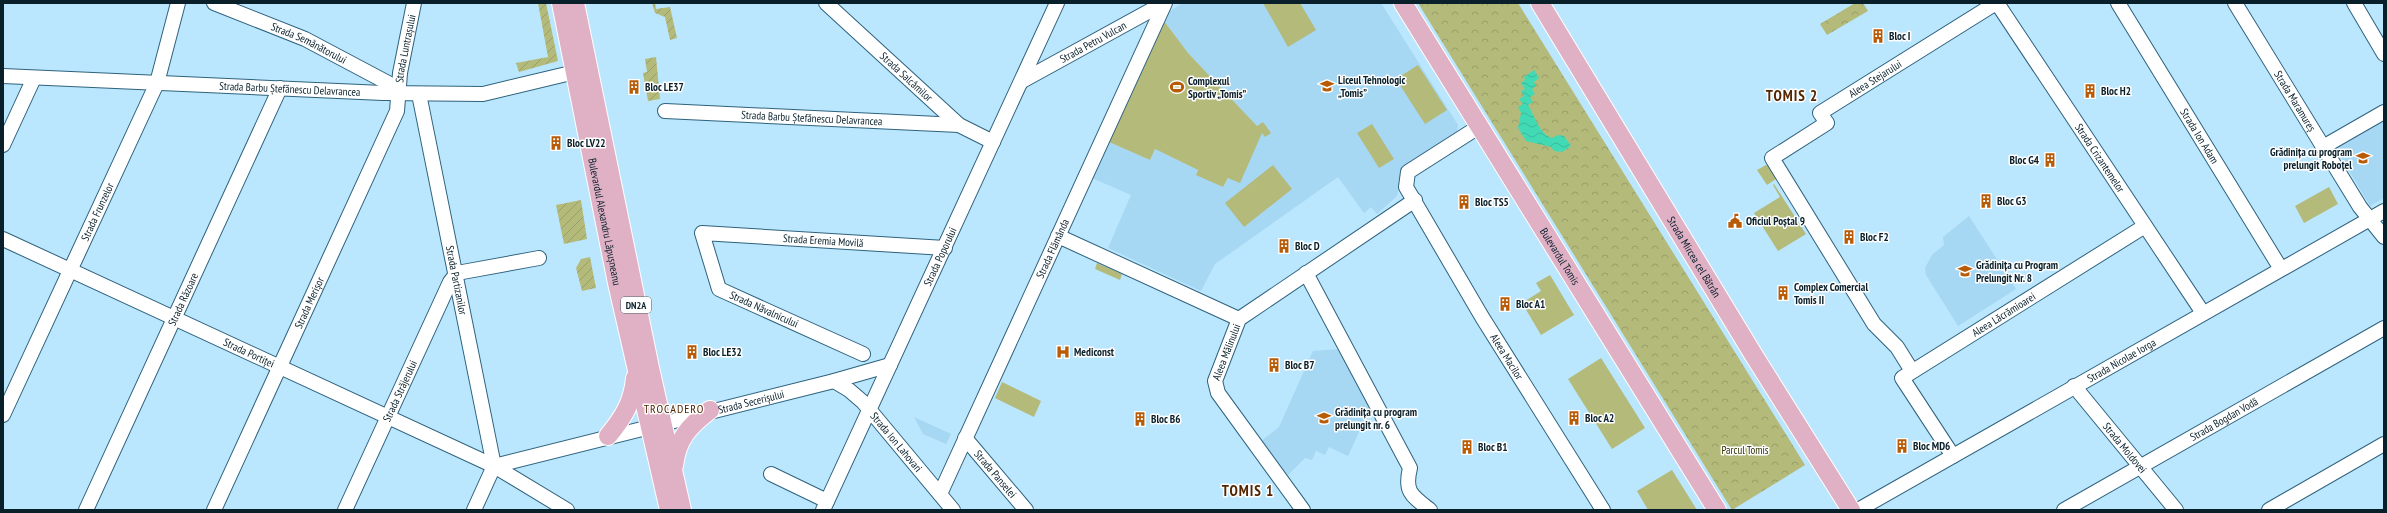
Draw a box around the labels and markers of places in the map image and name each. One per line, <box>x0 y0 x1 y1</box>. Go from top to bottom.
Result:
building icon: Bloc I <box>1870 28 1886 44</box>
place label: Bloc I <box>1889 29 1910 43</box>
place label: Liceul Tehnologic „Tomis” <box>1338 73 1406 100</box>
place label: Complexul Sportiv „Tomis” <box>1188 74 1247 101</box>
school or university icon: Liceul Tehnologic „Tomis” <box>1319 78 1335 94</box>
building icon: Bloc LE37 <box>626 79 642 95</box>
sports icon: Complexul Sportiv „Tomis” <box>1169 79 1185 95</box>
place label: Bloc LE37 <box>645 80 684 94</box>
building icon: Bloc H2 <box>2082 83 2098 99</box>
place label: Bloc H2 <box>2101 84 2131 98</box>
building icon: Bloc LV22 <box>548 135 564 151</box>
place label: Bloc LV22 <box>567 136 605 150</box>
place label: Grădinița cu program prelungit Roboțel <box>2270 145 2352 172</box>
school or university icon: Grădinița cu program prelungit Roboțel <box>2355 150 2371 166</box>
building icon: Bloc G4 <box>2042 152 2058 168</box>
place label: Bloc G4 <box>2010 153 2040 167</box>
building icon: Bloc G3 <box>1978 193 1994 209</box>
building icon: Bloc TS5 <box>1456 194 1472 210</box>
place label: Bloc G3 <box>1997 194 2027 208</box>
place label: Bloc TS5 <box>1475 195 1509 209</box>
public building icon: Oficiul Poștal 9 <box>1727 213 1743 229</box>
place label: Oficiul Poștal 9 <box>1746 214 1805 228</box>
building icon: Bloc F2 <box>1841 229 1857 245</box>
place label: Bloc F2 <box>1860 230 1889 244</box>
building icon: Bloc D <box>1276 238 1292 254</box>
place label: Bloc D <box>1295 239 1320 253</box>
place label: Grădinița cu Program Prelungit Nr. 8 <box>1976 258 2058 285</box>
school or university icon: Grădinița cu Program Prelungit Nr. 8 <box>1957 263 1973 279</box>
place label: Complex Comercial Tomis II <box>1794 280 1868 307</box>
building icon: Complex Comercial Tomis II <box>1775 285 1791 301</box>
building icon: Bloc A1 <box>1497 296 1513 312</box>
place label: Bloc A1 <box>1516 297 1545 311</box>
building icon: Bloc LE32 <box>684 344 700 360</box>
hospital icon: Mediconst <box>1055 344 1071 360</box>
place label: Bloc LE32 <box>703 345 742 359</box>
place label: Mediconst <box>1074 345 1115 359</box>
building icon: Bloc B7 <box>1266 357 1282 373</box>
place label: Bloc B7 <box>1285 358 1315 372</box>
place label: Grădinița cu program prelungit nr. 6 <box>1335 405 1417 432</box>
school or university icon: Grădinița cu program prelungit nr. 6 <box>1316 410 1332 426</box>
building icon: Bloc A2 <box>1566 410 1582 426</box>
building icon: Bloc B6 <box>1132 411 1148 427</box>
place label: Bloc A2 <box>1585 411 1614 425</box>
place label: Bloc B6 <box>1151 412 1181 426</box>
building icon: Bloc MD6 <box>1894 438 1910 454</box>
building icon: Bloc B1 <box>1459 439 1475 455</box>
place label: Bloc MD6 <box>1913 439 1950 453</box>
place label: Bloc B1 <box>1478 440 1508 454</box>

